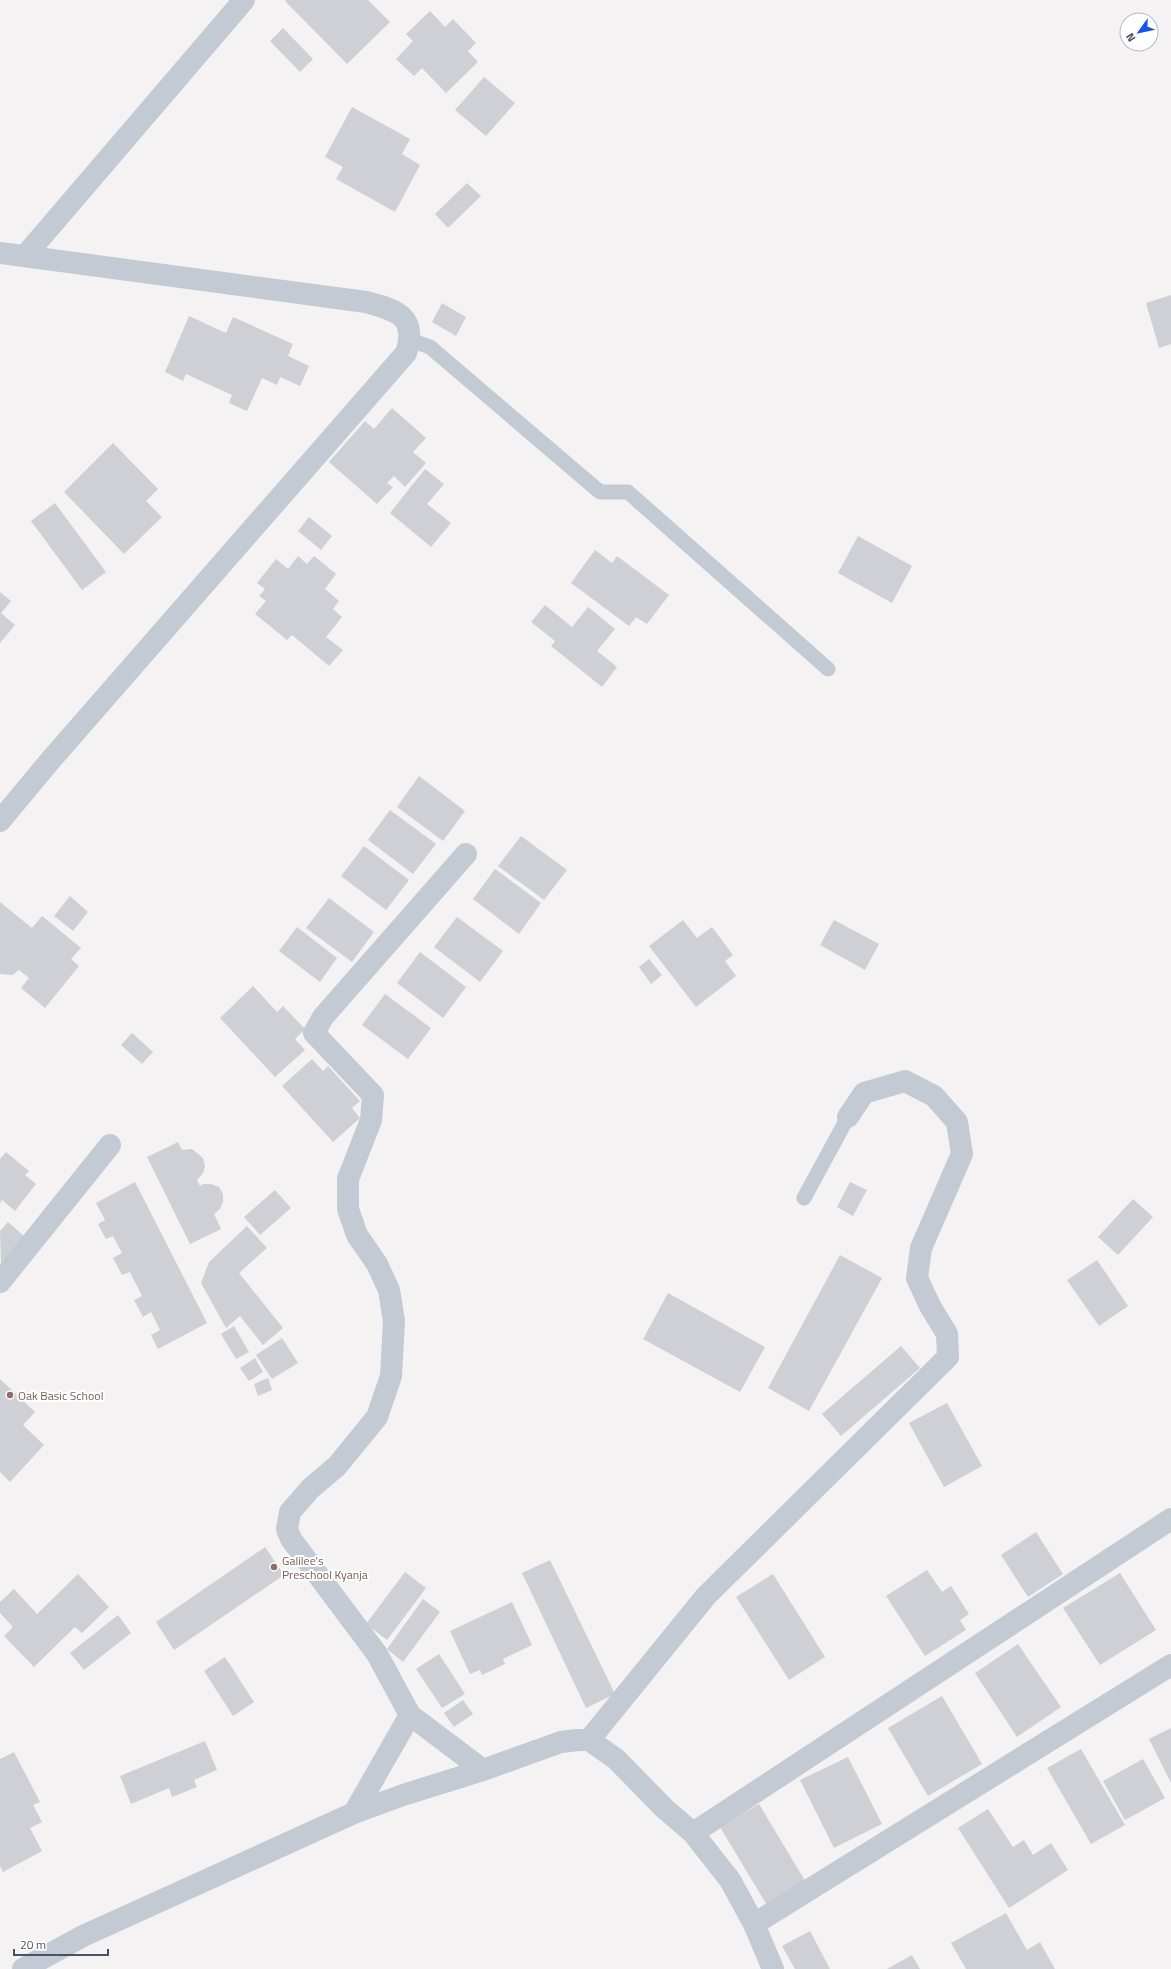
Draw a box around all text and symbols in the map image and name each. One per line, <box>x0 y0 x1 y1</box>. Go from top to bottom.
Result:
north arrow <box>1119 12 1159 52</box>
text: N <box>1122 30 1139 45</box>
place label: Oak Basic School <box>18 1386 103 1405</box>
marker: Oak Basic School <box>5 1390 15 1400</box>
place label: Galilee's Preschool Kyanja <box>282 1551 368 1584</box>
marker: Galilee's Preschool Kyanja <box>269 1562 279 1572</box>
scale bar <box>14 1931 108 1957</box>
text: 20 m <box>20 1935 46 1954</box>

